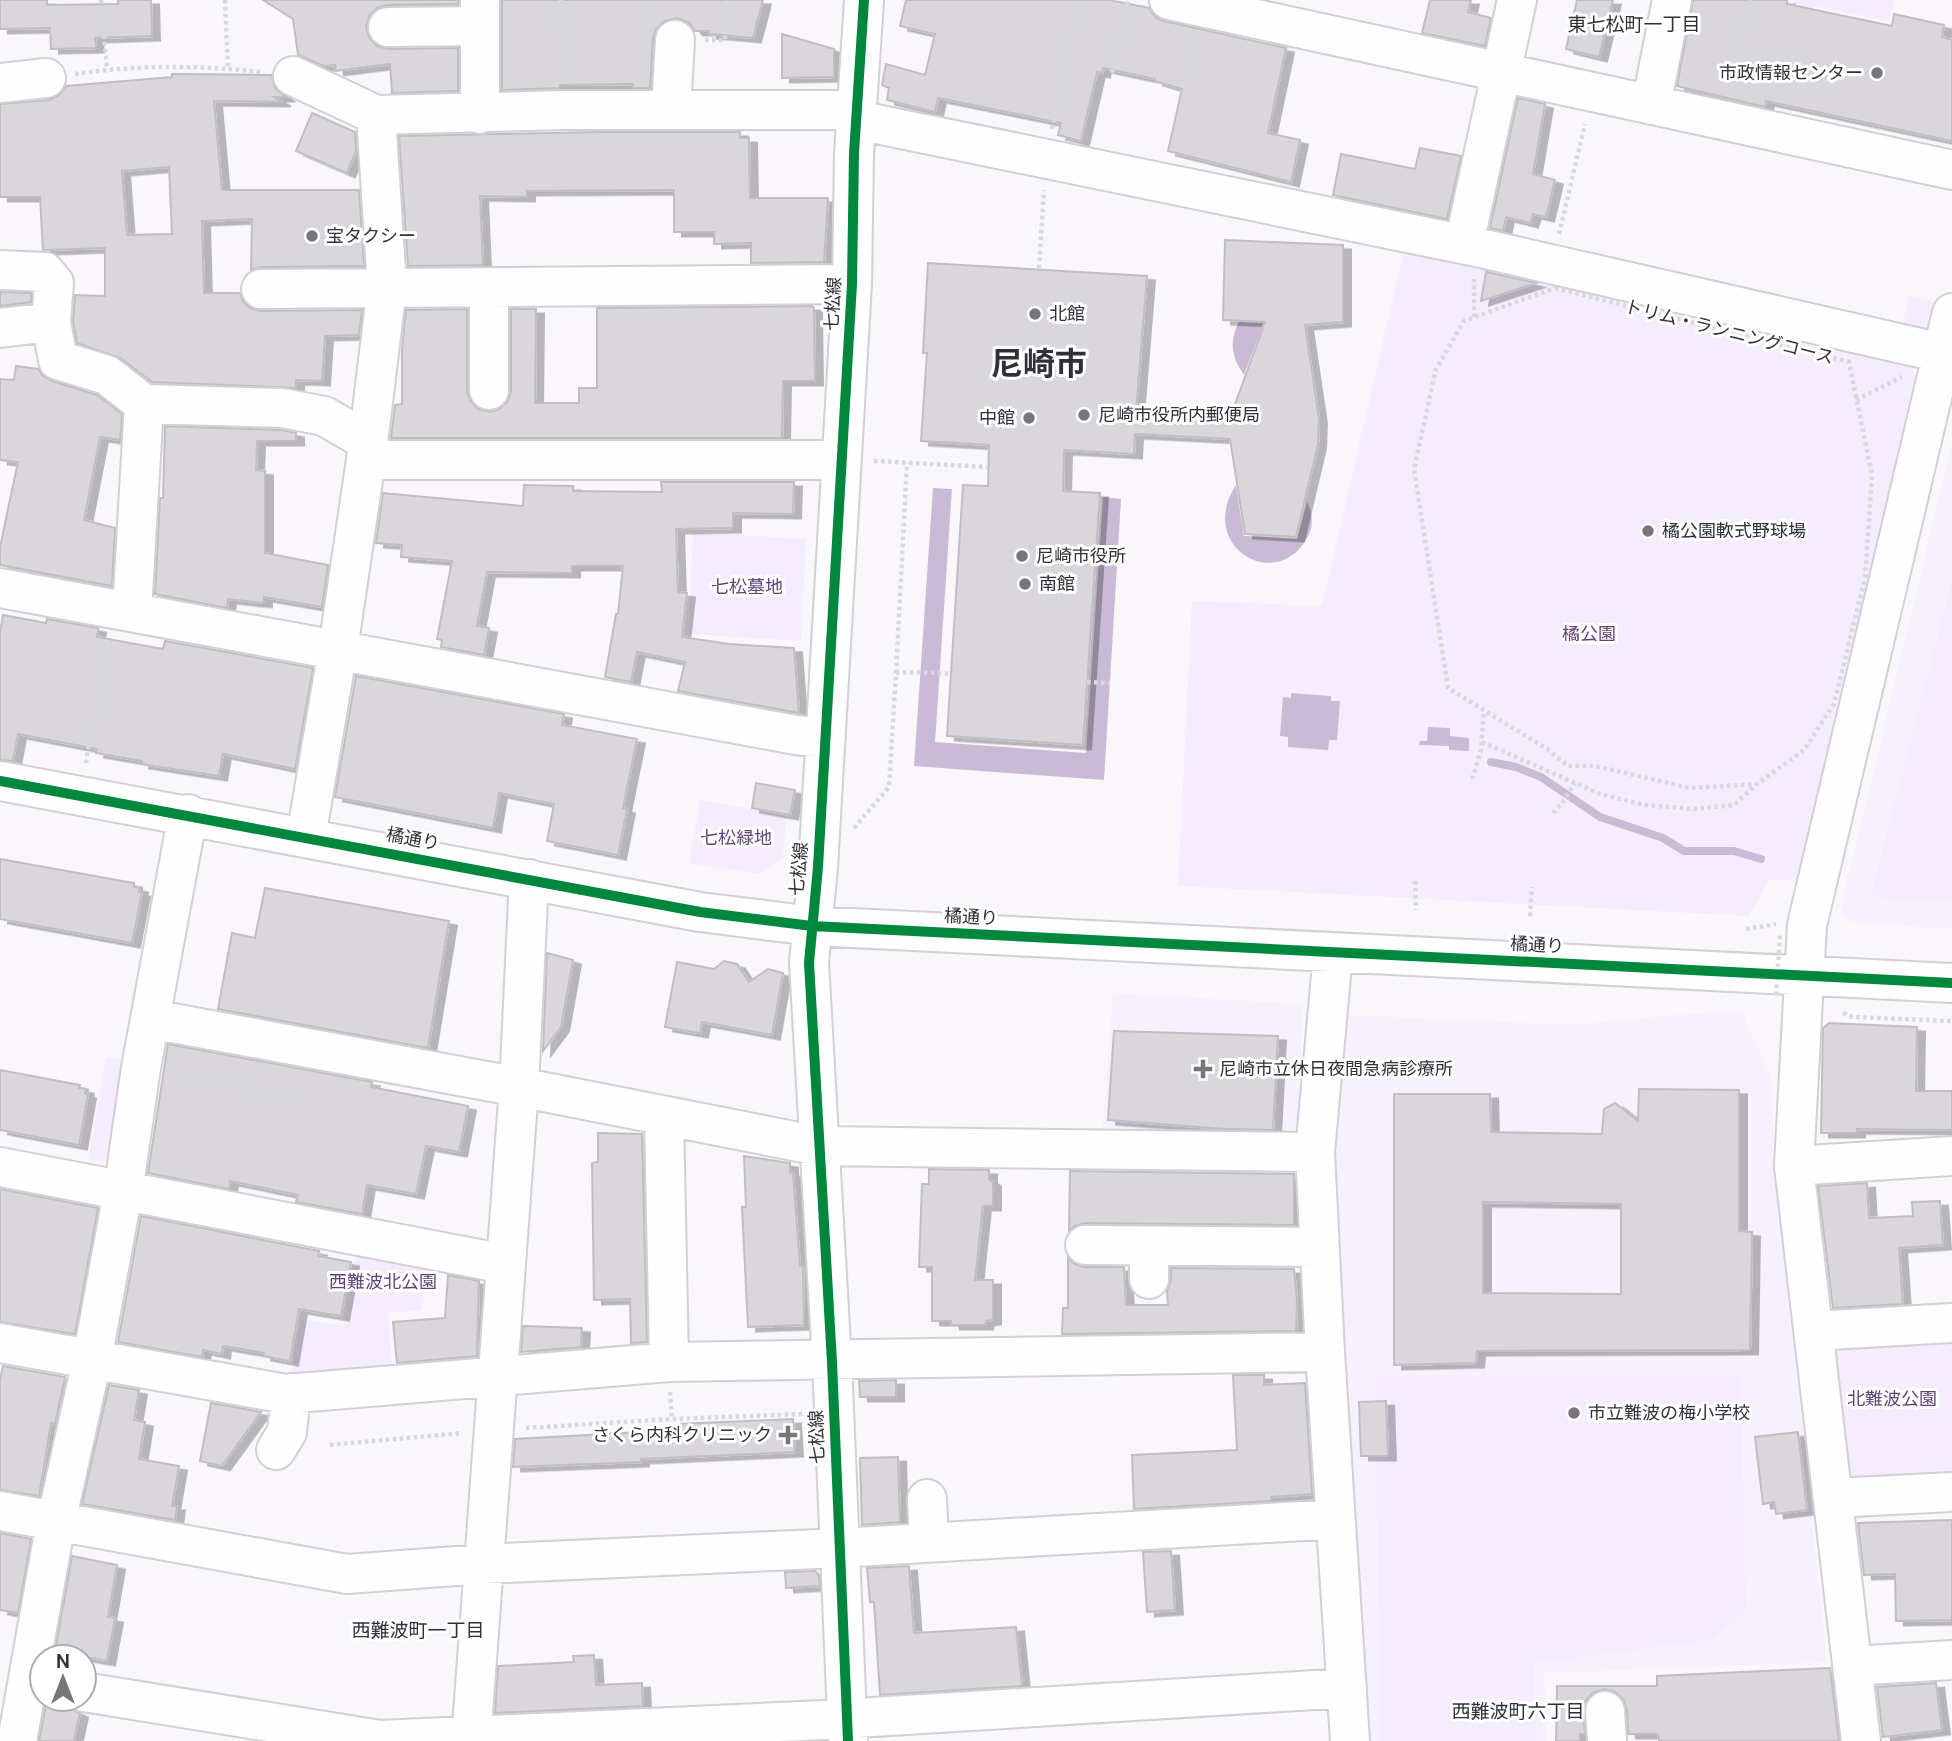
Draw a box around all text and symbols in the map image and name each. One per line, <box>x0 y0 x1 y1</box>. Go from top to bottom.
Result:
district label: 東七松町一丁目 <box>1567 12 1701 37</box>
place label: 市政情報センター <box>1719 61 1863 85</box>
marker: 市政情報センター <box>1869 65 1885 81</box>
place label: 宝タクシー <box>326 224 416 248</box>
marker: 宝タクシー <box>304 228 320 244</box>
street label: 七松線 <box>820 276 846 332</box>
street label: トリム・ランニングコース <box>1622 294 1836 370</box>
place label: 北館 <box>1049 302 1085 326</box>
marker: 北館 <box>1027 306 1043 322</box>
district label: 尼崎市 <box>991 343 1087 385</box>
place label: 尼崎市役所内郵便局 <box>1098 403 1260 427</box>
place label: 中館 <box>979 406 1015 430</box>
marker: 尼崎市役所内郵便局 <box>1076 407 1092 423</box>
marker: 中館 <box>1021 410 1037 426</box>
place label: 橘公園軟式野球場 <box>1662 519 1806 543</box>
marker: 橘公園軟式野球場 <box>1640 523 1656 539</box>
place label: 尼崎市役所 <box>1036 544 1126 568</box>
marker: 尼崎市役所 <box>1014 548 1030 564</box>
place label: 南館 <box>1039 572 1075 596</box>
park label: 七松墓地 <box>711 575 783 599</box>
marker: 南館 <box>1017 576 1033 592</box>
park label: 橘公園 <box>1562 622 1616 646</box>
street label: 橘通り <box>384 822 442 856</box>
park label: 七松緑地 <box>700 826 772 850</box>
street label: 七松線 <box>785 841 813 897</box>
street label: 橘通り <box>943 904 999 930</box>
street label: 橘通り <box>1509 932 1565 958</box>
place label: 尼崎市立休日夜間急病診療所 <box>1219 1057 1453 1081</box>
marker: 尼崎市立休日夜間急病診療所 <box>1193 1059 1213 1079</box>
park label: 西難波北公園 <box>329 1270 437 1294</box>
park label: 北難波公園 <box>1847 1387 1937 1411</box>
place label: 市立難波の梅小学校 <box>1588 1401 1750 1425</box>
marker: 市立難波の梅小学校 <box>1566 1405 1582 1421</box>
street label: 七松線 <box>804 1410 830 1464</box>
place label: さくら内科クリニック <box>592 1423 772 1447</box>
marker: さくら内科クリニック <box>778 1425 798 1445</box>
district label: 西難波町一丁目 <box>351 1618 485 1643</box>
north arrow <box>28 1643 98 1713</box>
text: N <box>56 1649 70 1674</box>
district label: 西難波町六丁目 <box>1451 1699 1585 1724</box>

